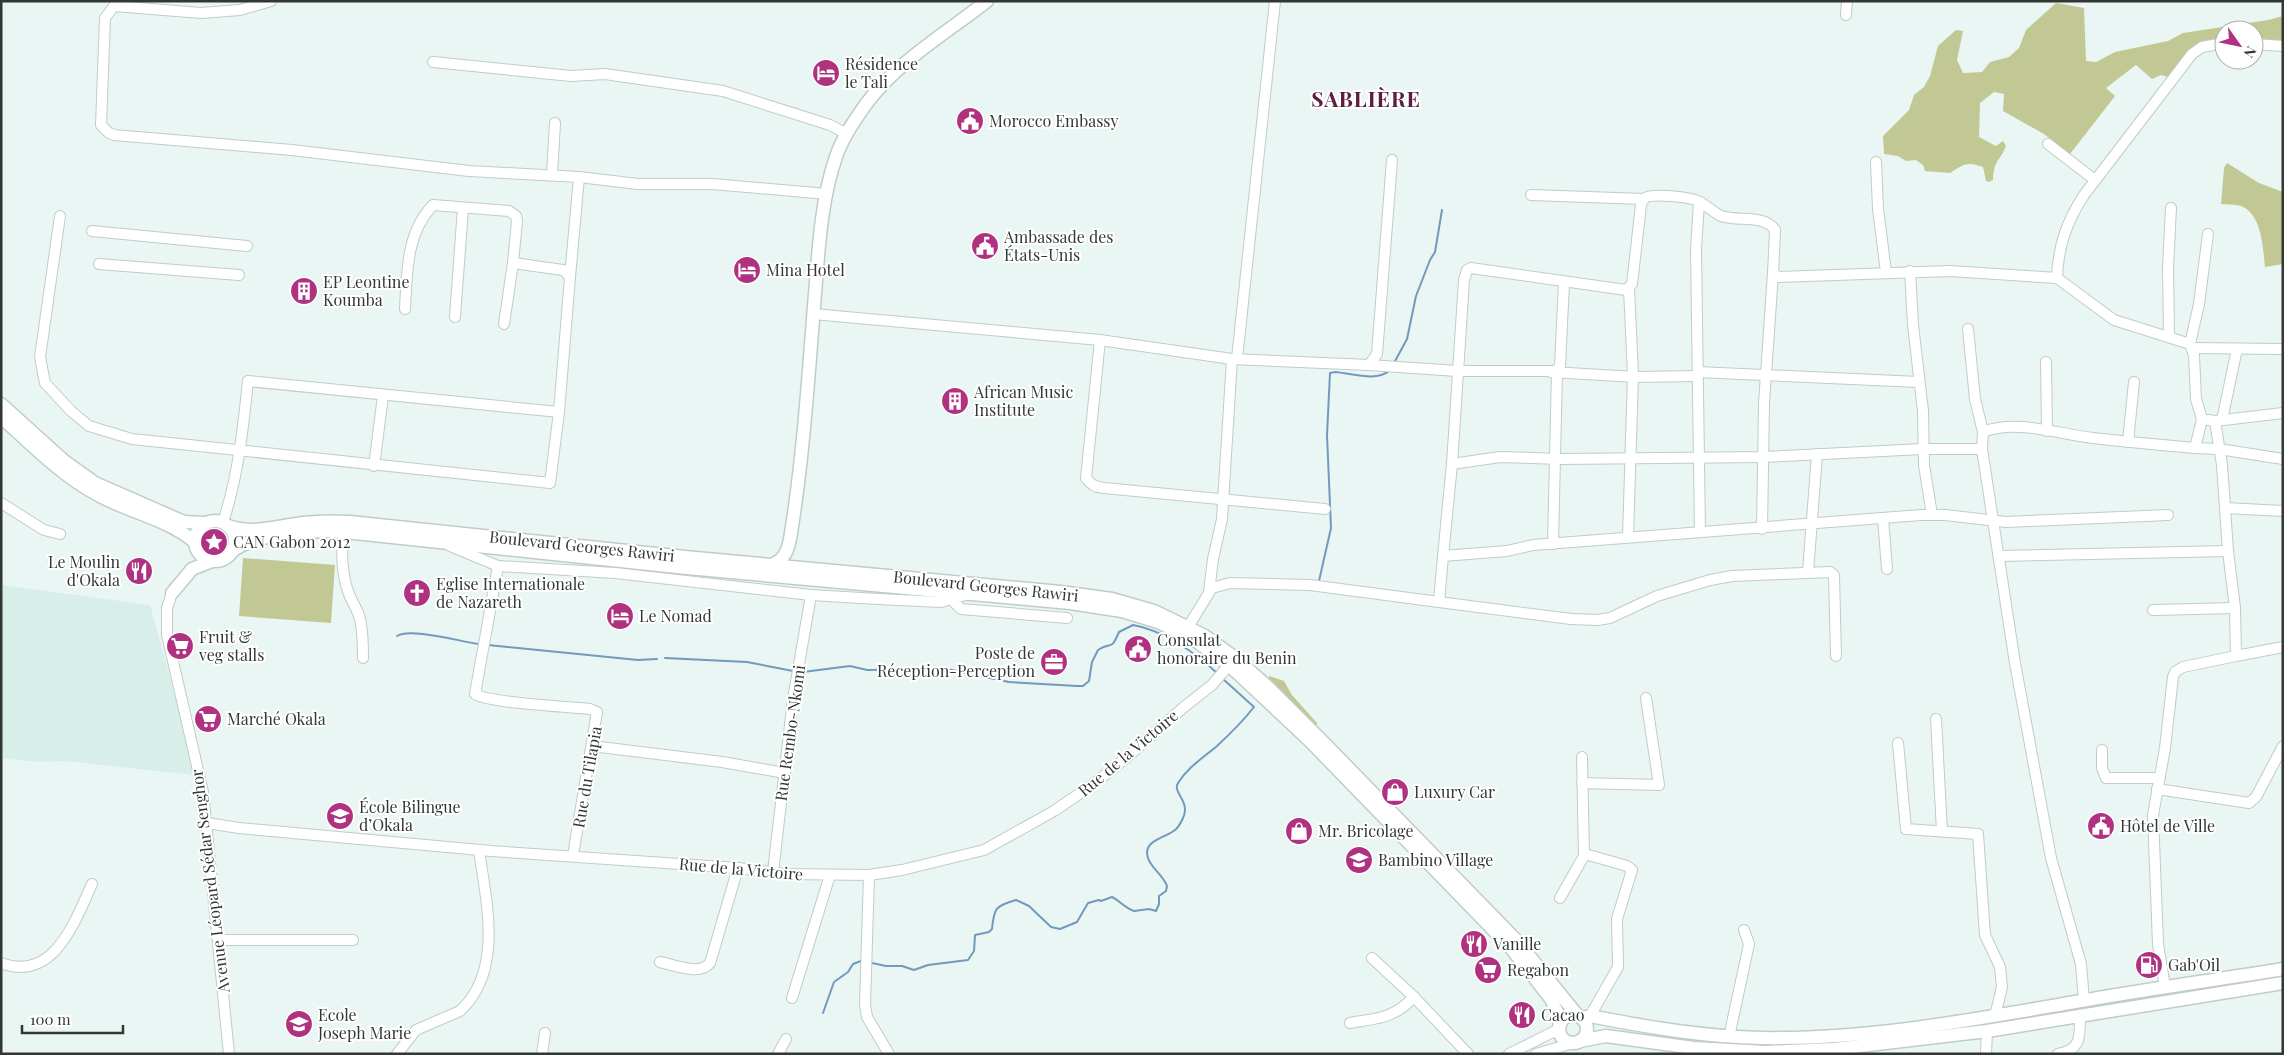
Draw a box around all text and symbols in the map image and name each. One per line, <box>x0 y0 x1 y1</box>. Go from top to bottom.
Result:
north arrow <box>2214 20 2264 70</box>
text: N <box>2240 43 2261 62</box>
place label: Résidence le Tali <box>845 53 918 92</box>
hotel icon: Résidence le Tali <box>811 58 841 88</box>
district label: SABLIÈRE <box>1311 84 1421 112</box>
public building icon: Morocco Embassy <box>955 106 985 136</box>
place label: Morocco Embassy <box>989 110 1119 131</box>
place label: Ambassade des États-Unis <box>1003 226 1113 265</box>
public building icon: Ambassade des États-Unis <box>970 231 1000 261</box>
hotel icon: Mina Hotel <box>732 255 762 285</box>
place label: Mina Hotel <box>766 259 845 280</box>
place label: EP Leontine Koumba <box>323 271 410 310</box>
building icon: EP Leontine Koumba <box>289 276 319 306</box>
place label: African Music Institute <box>973 381 1073 420</box>
building icon: African Music Institute <box>940 386 970 416</box>
street label: Boulevard Georges Rawiri <box>488 525 676 566</box>
place icon: CAN Gabon 2012 <box>199 527 229 557</box>
place label: CAN Gabon 2012 <box>233 531 350 552</box>
place label: Le Moulin d'Okala <box>48 551 120 590</box>
restaurant icon: Le Moulin d'Okala <box>124 556 154 586</box>
street label: Boulevard Georges Rawiri <box>892 565 1080 606</box>
place label: Eglise Internationale de Nazareth <box>436 573 585 612</box>
church icon: Eglise Internationale de Nazareth <box>402 578 432 608</box>
hotel icon: Le Nomad <box>605 601 635 631</box>
place label: Le Nomad <box>639 605 712 626</box>
place label: Fruit & veg stalls <box>198 626 264 665</box>
place label: Consulat honoraire du Benin <box>1157 629 1297 668</box>
supermarket icon: Fruit & veg stalls <box>165 631 195 661</box>
public building icon: Consulat honoraire du Benin <box>1123 634 1153 664</box>
place label: Poste de Réception-Perception <box>877 642 1035 681</box>
office icon: Poste de Réception-Perception <box>1039 647 1069 677</box>
street label: Rue Rembo-Nkomi <box>770 663 809 802</box>
supermarket icon: Marché Okala <box>193 704 223 734</box>
street label: Rue de la Victoire <box>1073 705 1182 801</box>
place label: Marché Okala <box>227 708 326 729</box>
street label: Rue du Tilapia <box>567 724 606 829</box>
street label: Avenue Léopard Sédar Senghor <box>185 768 234 995</box>
shop icon: Luxury Car <box>1380 777 1410 807</box>
place label: Luxury Car <box>1414 781 1495 802</box>
place label: École Bilingue d’Okala <box>359 796 461 835</box>
school or university icon: École Bilingue d’Okala <box>325 801 355 831</box>
public building icon: Hôtel de Ville <box>2086 811 2116 841</box>
place label: Hôtel de Ville <box>2120 815 2215 836</box>
shop icon: Mr. Bricolage <box>1284 816 1314 846</box>
place label: Mr. Bricolage <box>1318 820 1414 841</box>
school or university icon: Bambino Village <box>1344 845 1374 875</box>
place label: Bambino Village <box>1378 849 1493 870</box>
street label: Rue de la Victoire <box>678 853 804 884</box>
restaurant icon: Vanille <box>1459 929 1489 959</box>
place label: Vanille <box>1492 933 1541 954</box>
fuel station icon: Gab'Oil <box>2134 950 2164 980</box>
place label: Gab'Oil <box>2168 954 2220 975</box>
supermarket icon: Regabon <box>1473 955 1503 985</box>
place label: Regabon <box>1507 959 1569 980</box>
restaurant icon: Cacao <box>1507 1000 1537 1030</box>
scale bar <box>22 1002 124 1034</box>
place label: Ecole Joseph Marie <box>317 1004 411 1043</box>
place label: Cacao <box>1541 1004 1585 1025</box>
text: 100 m <box>30 1009 71 1029</box>
school or university icon: Ecole Joseph Marie <box>284 1009 314 1039</box>

